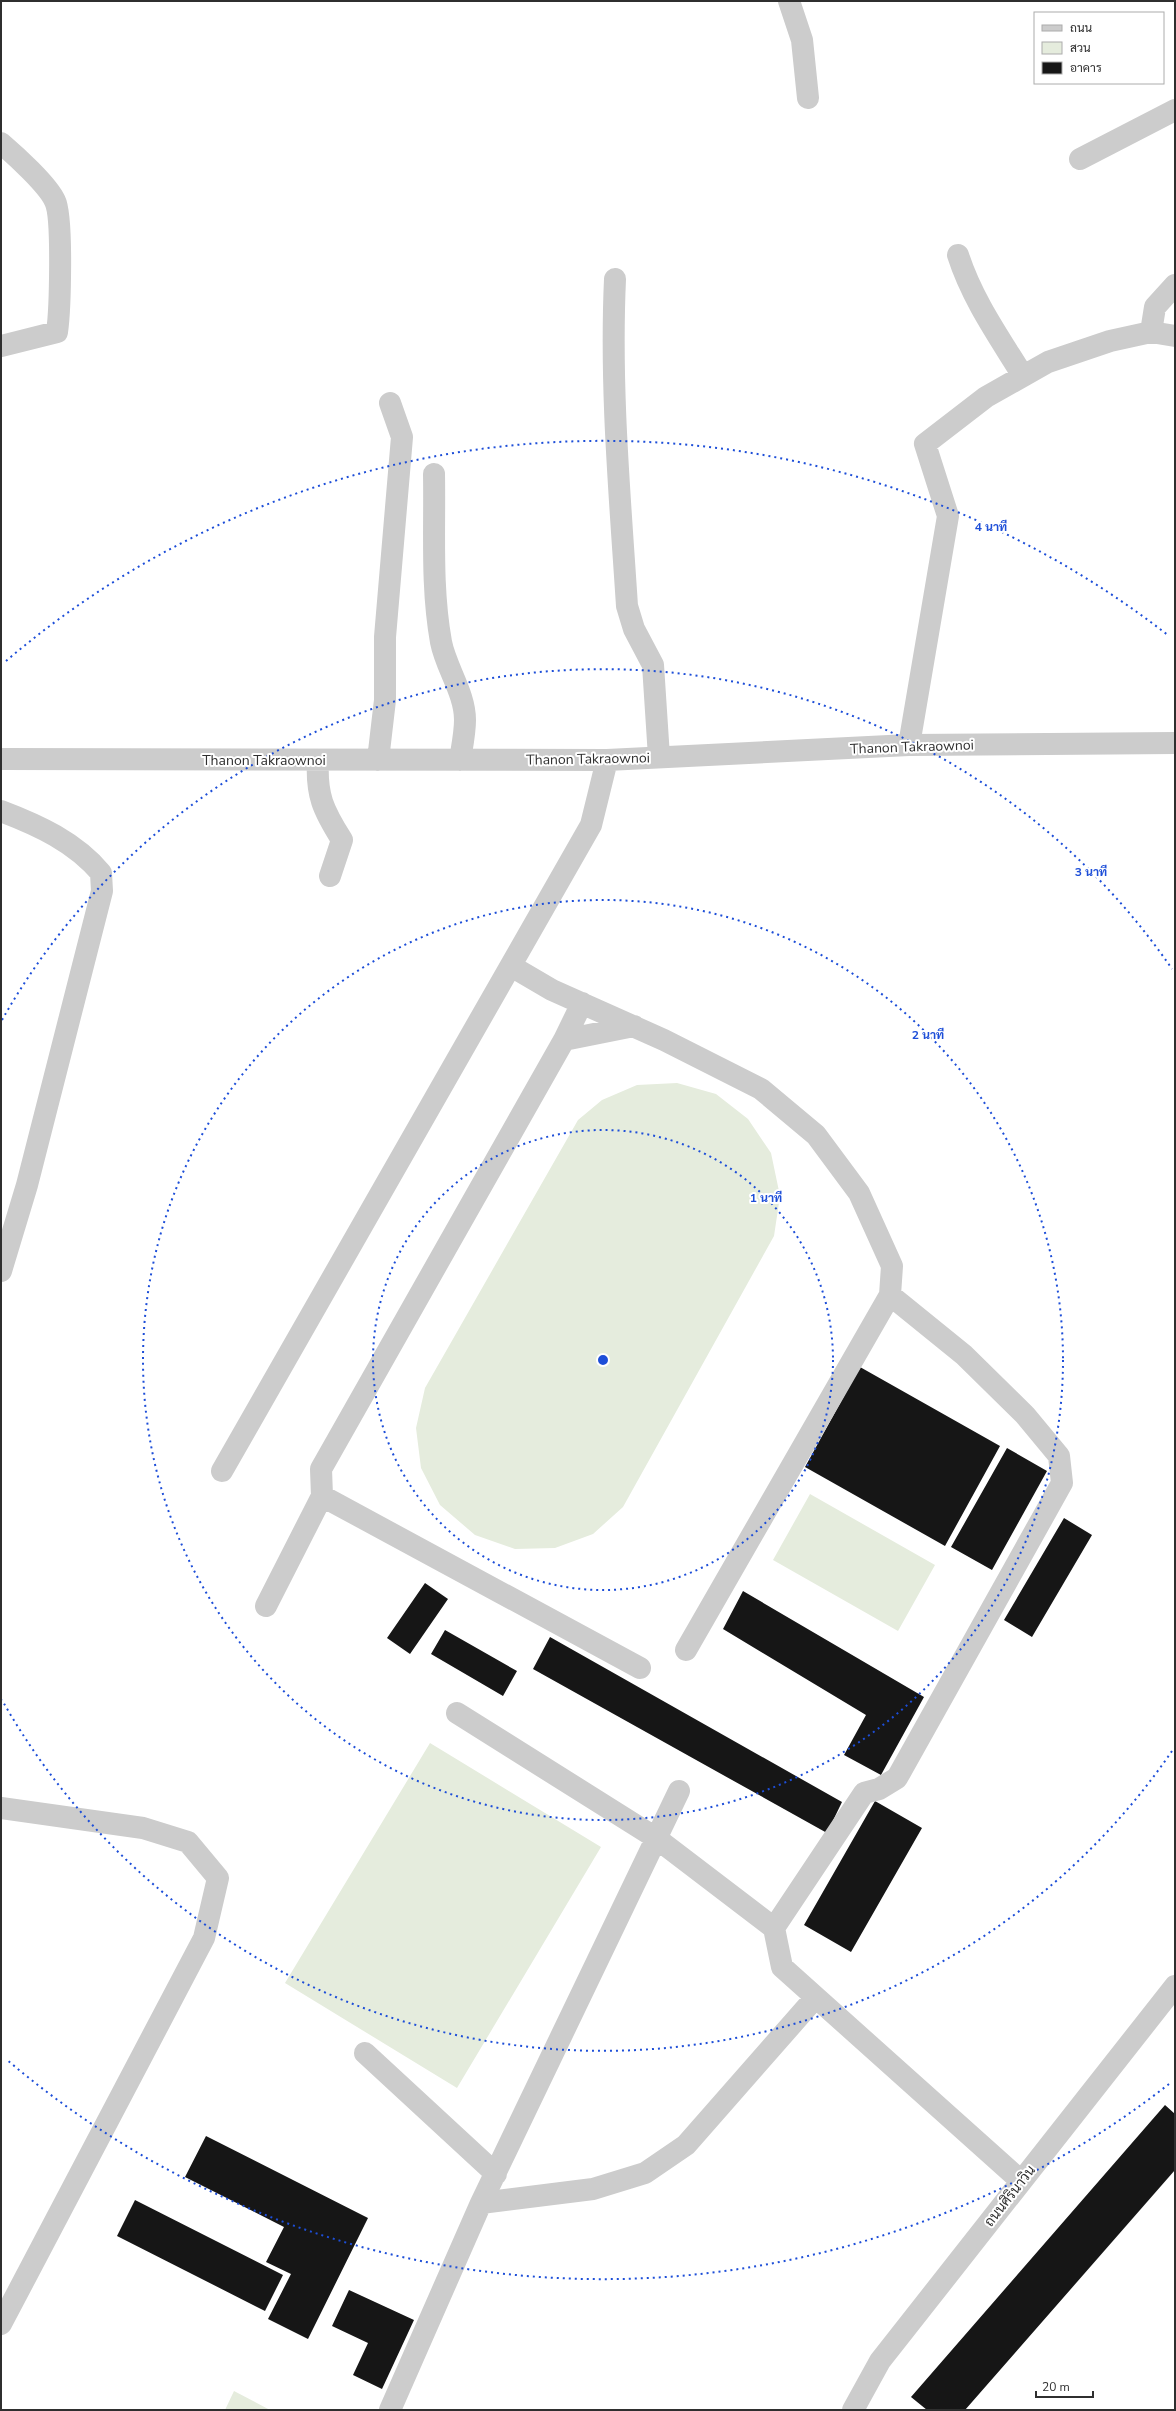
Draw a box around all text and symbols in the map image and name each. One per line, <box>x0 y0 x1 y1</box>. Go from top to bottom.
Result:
legend <box>1034 12 1164 84</box>
text: ถนน <box>1070 20 1093 36</box>
text: สวน <box>1070 40 1091 56</box>
text: อาคาร <box>1070 60 1102 76</box>
text: 4 นาที <box>975 519 1007 535</box>
street label: Thanon Takraownoi <box>850 735 974 759</box>
street label: Thanon Takraownoi <box>526 748 650 770</box>
street label: Thanon Takraownoi <box>202 751 326 770</box>
text: 3 นาที <box>1075 864 1107 880</box>
text: 2 นาที <box>912 1027 944 1043</box>
text: 1 นาที <box>750 1190 782 1206</box>
centre of rings <box>596 1353 610 1367</box>
street label: ถนนศิรินาวิน <box>980 2161 1040 2231</box>
scale bar <box>1036 2373 1093 2399</box>
text: 20 m <box>1042 2379 1070 2395</box>

